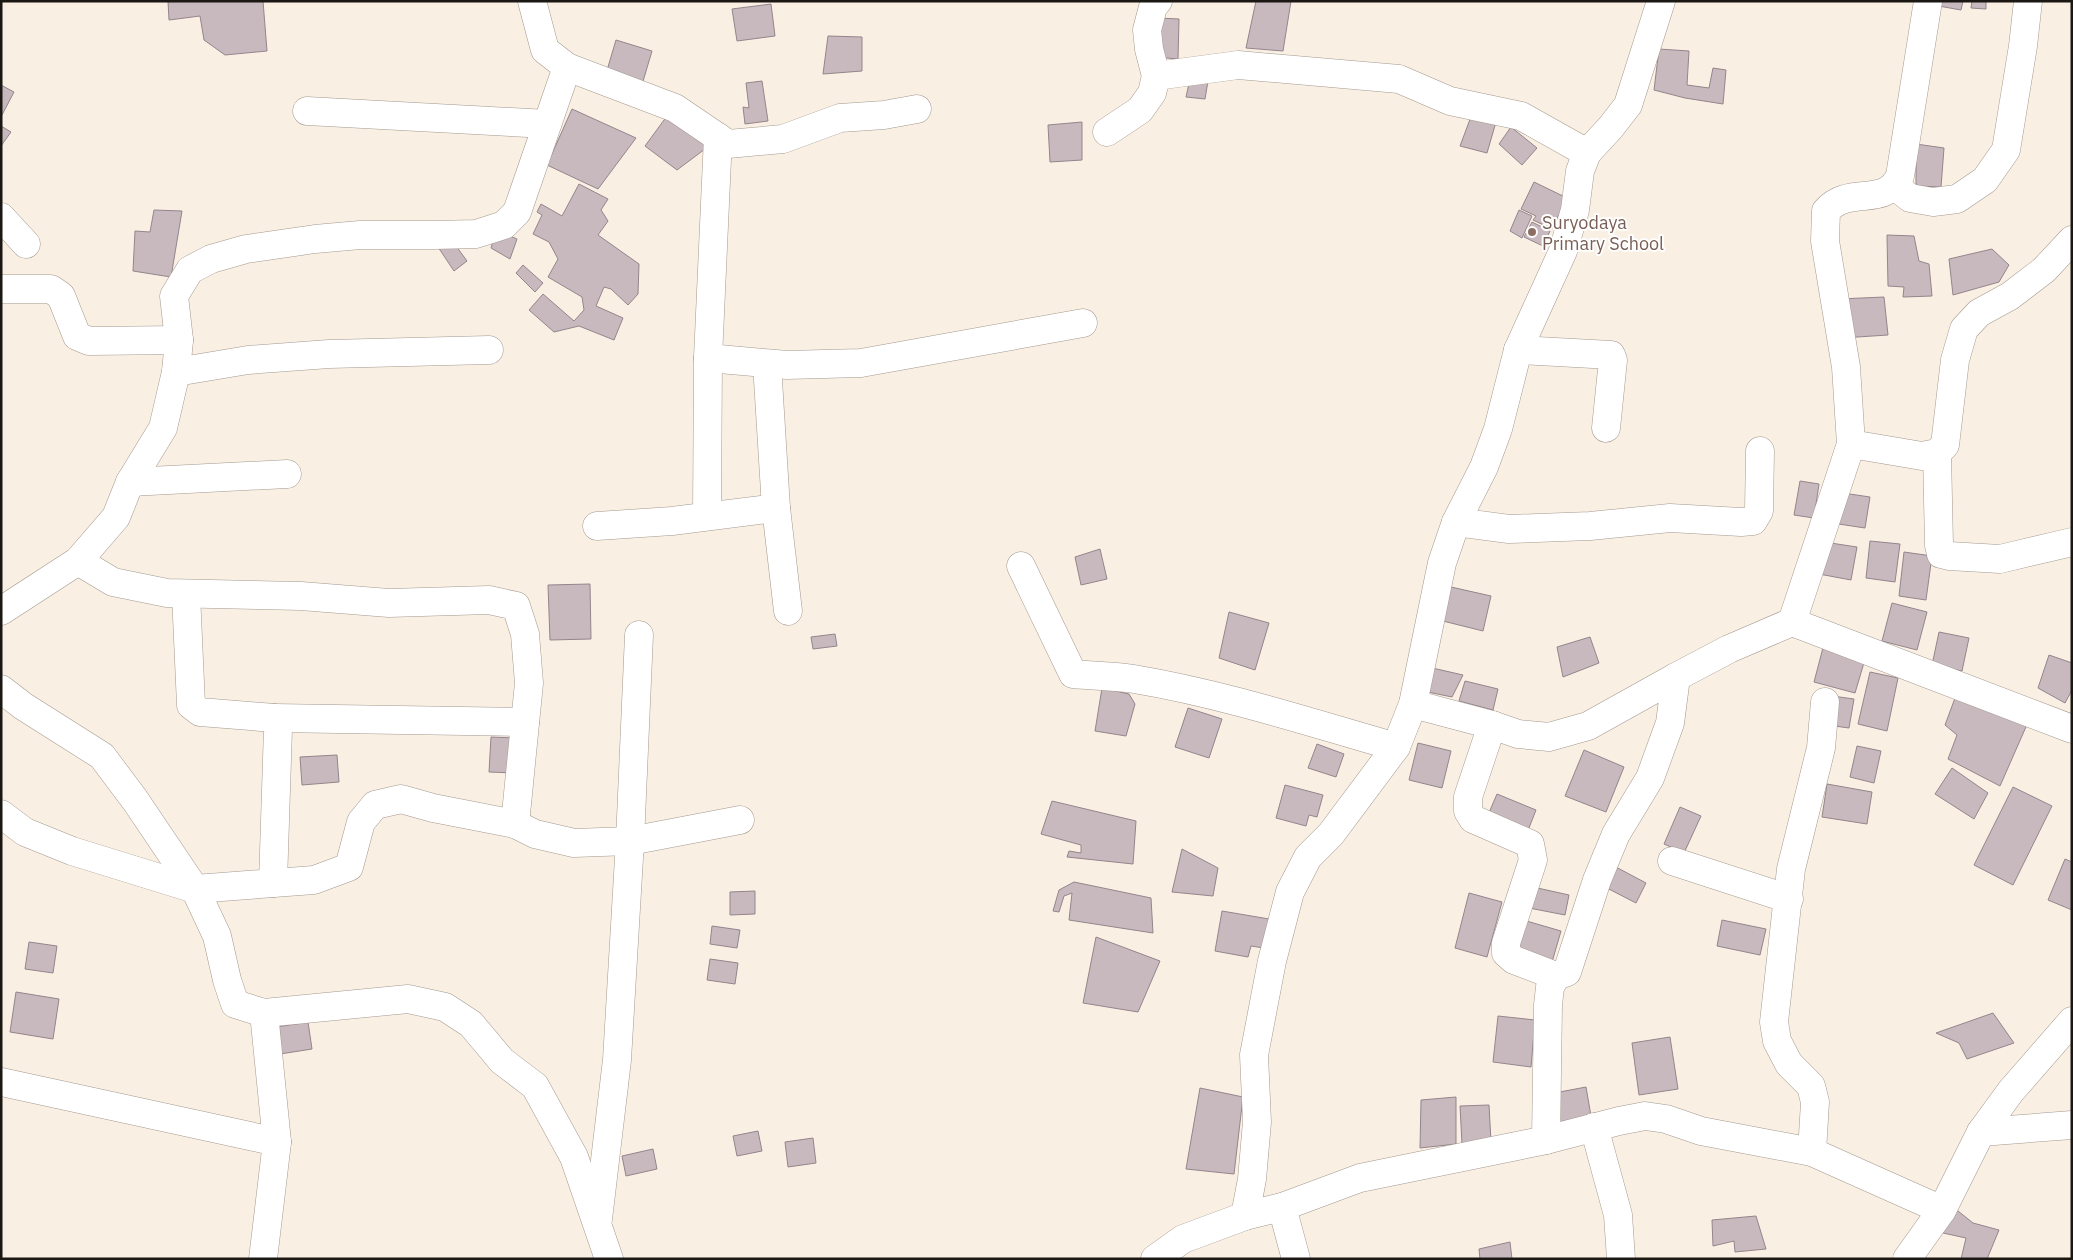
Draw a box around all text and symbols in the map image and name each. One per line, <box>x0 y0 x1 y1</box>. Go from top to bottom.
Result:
place label: Suryodaya Primary School <box>1542 211 1664 255</box>
marker: Suryodaya Primary School <box>1526 226 1538 238</box>

